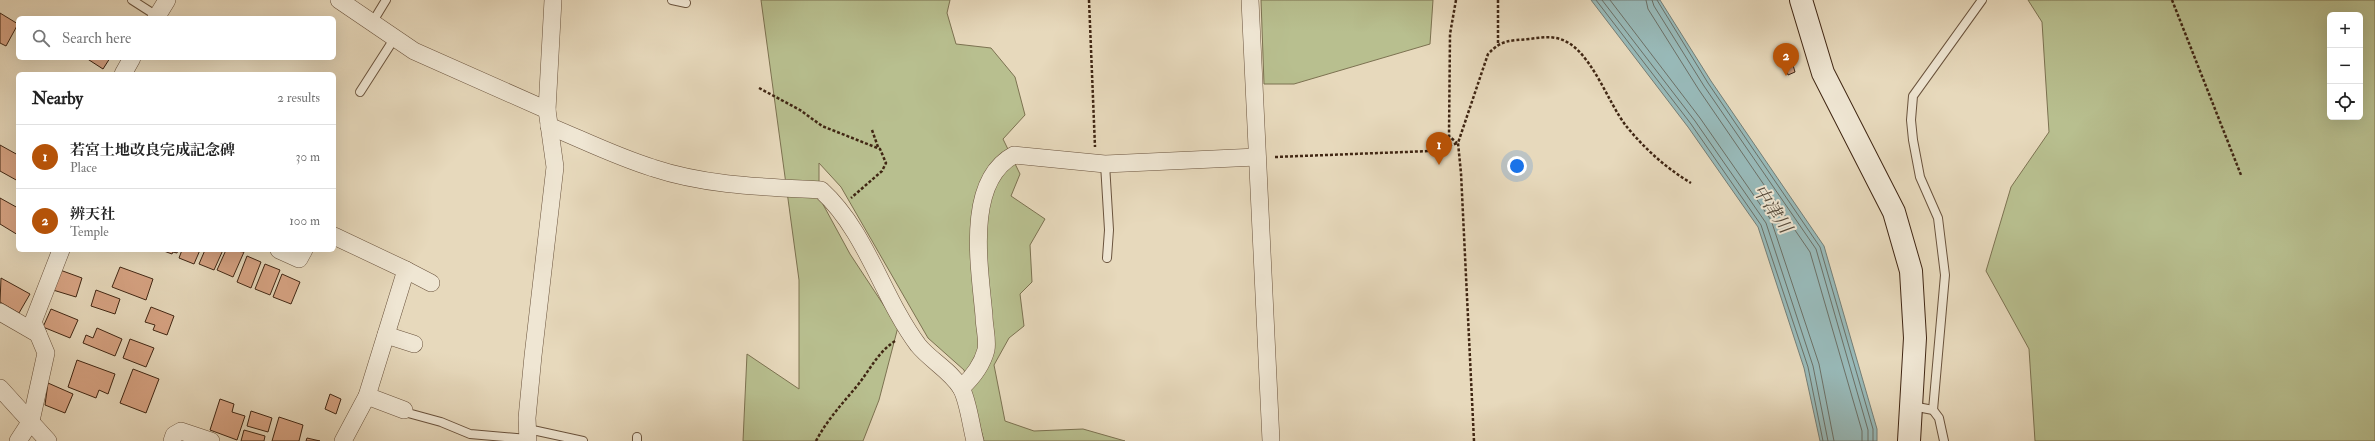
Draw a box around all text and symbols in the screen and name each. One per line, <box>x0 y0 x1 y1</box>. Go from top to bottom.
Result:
map controls <box>2327 12 2363 120</box>
button: + <box>2327 12 2363 48</box>
search box <box>16 16 336 60</box>
icon: search <box>30 27 52 49</box>
text: Search here <box>62 29 131 48</box>
pin: 2 <box>1773 43 1799 76</box>
button: − <box>2327 48 2363 84</box>
button: locate <box>2327 84 2363 120</box>
text: Nearby <box>32 88 83 109</box>
text: 2 results <box>277 90 320 106</box>
pin: 1 <box>1426 132 1452 165</box>
text: 若宮土地改良完成記念碑 <box>70 141 235 160</box>
text: 1 <box>43 149 47 165</box>
text: 30 m <box>296 149 320 165</box>
your location <box>1507 156 1527 176</box>
text: Place <box>70 160 97 176</box>
water label: 中津川 <box>1747 180 1798 239</box>
text: 辨天社 <box>70 205 115 224</box>
text: 2 <box>42 213 48 229</box>
text: 100 m <box>289 213 320 229</box>
text: Temple <box>70 224 109 240</box>

